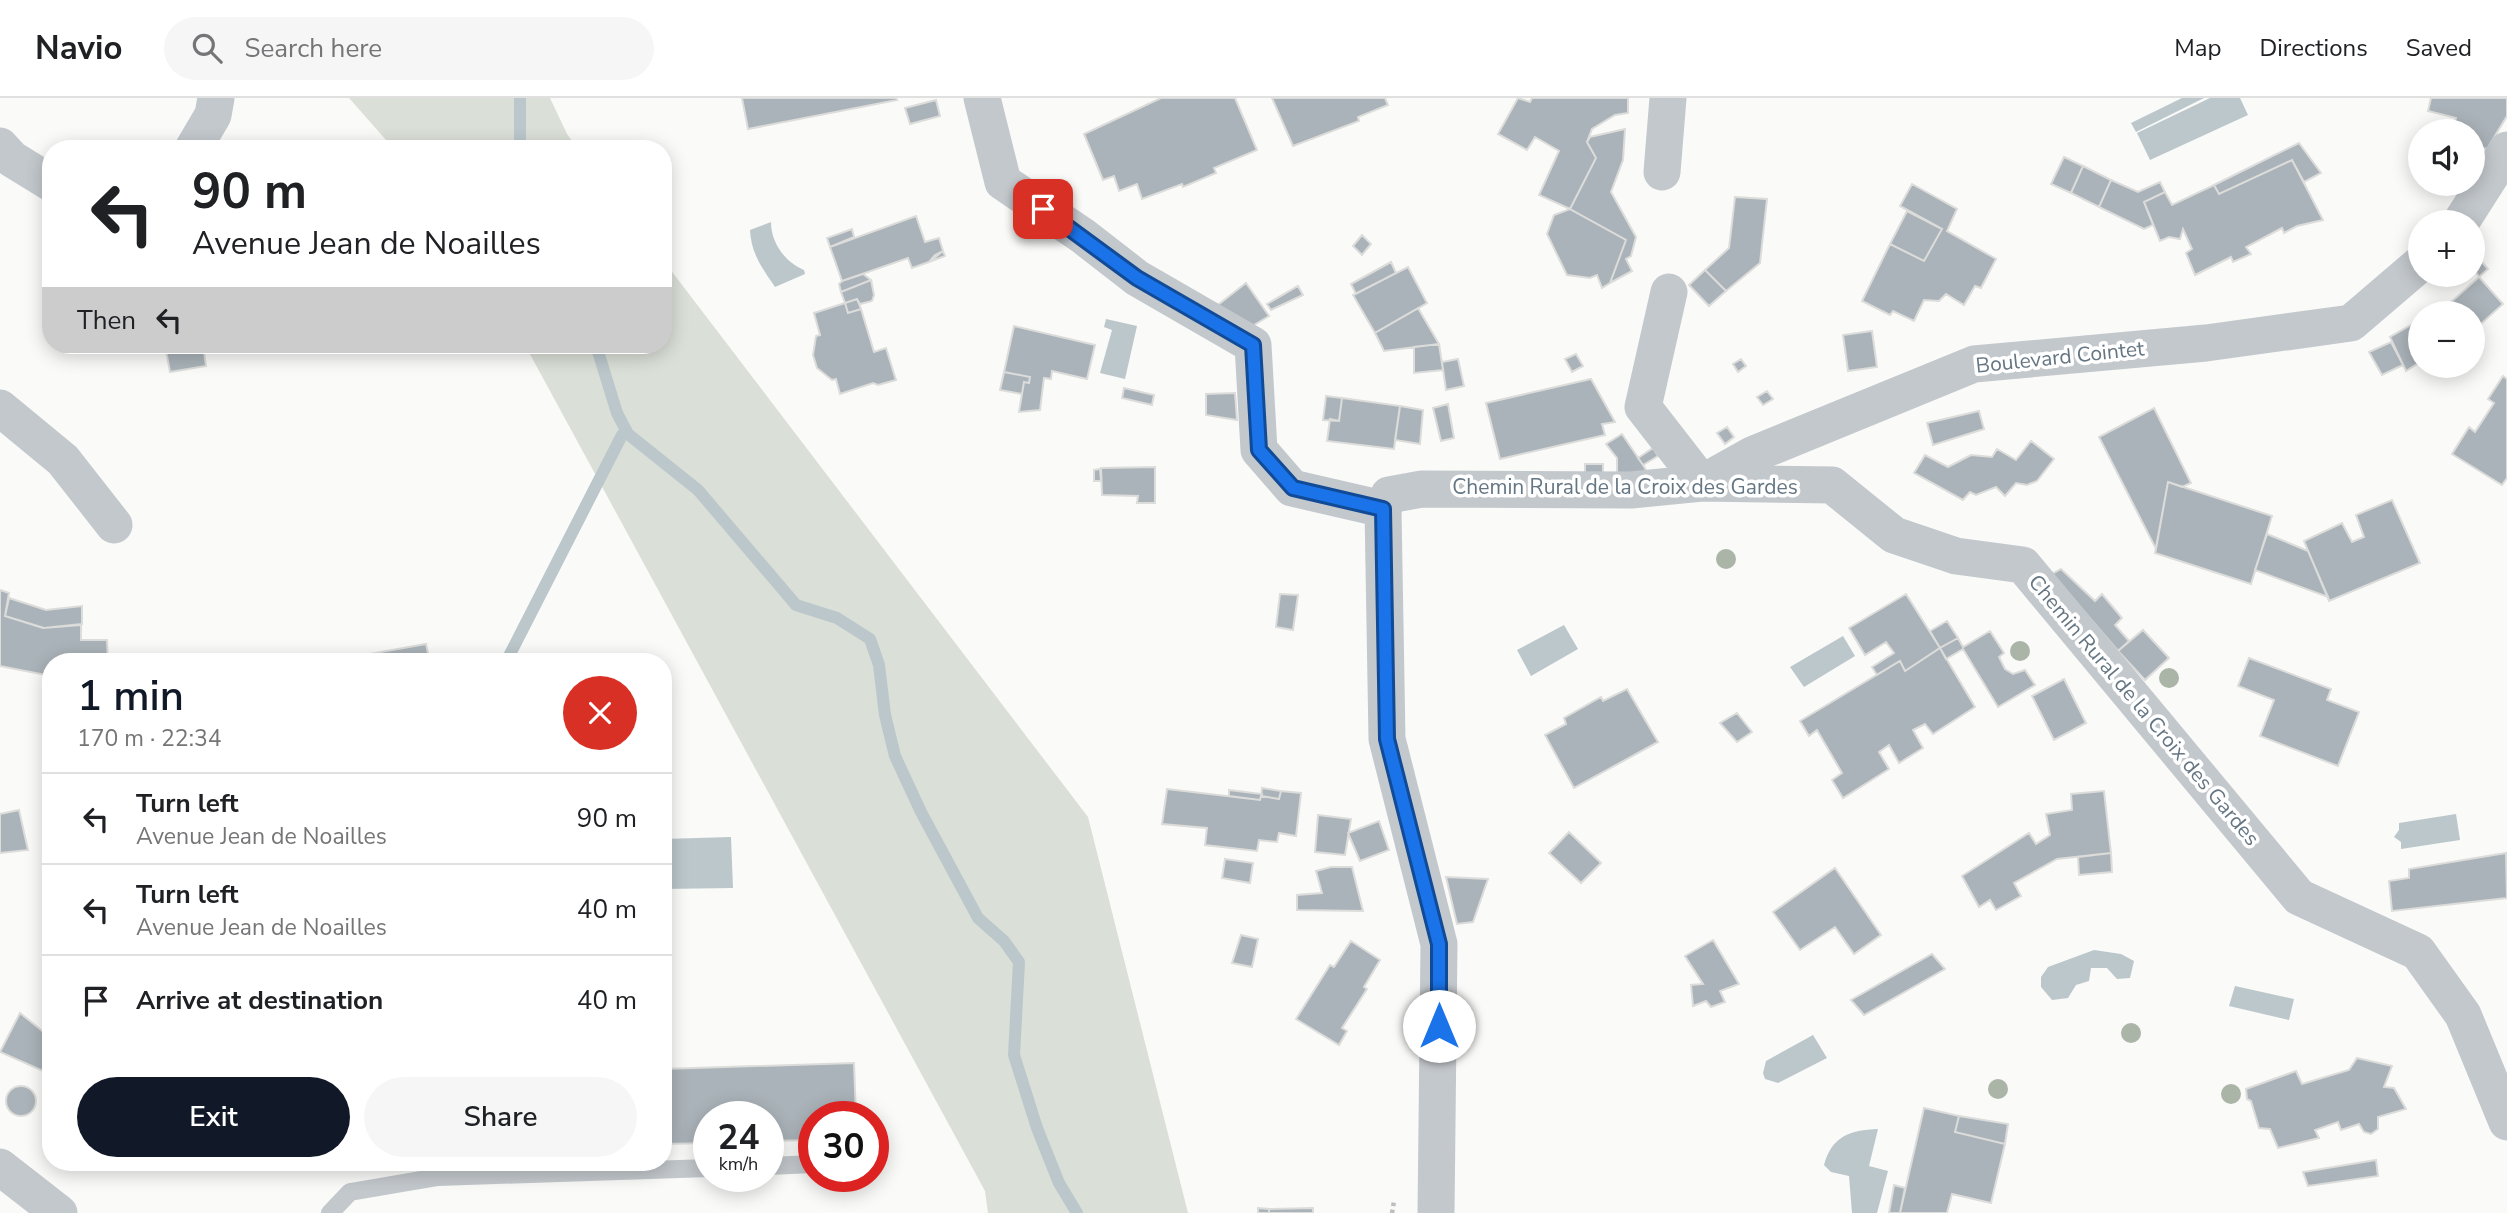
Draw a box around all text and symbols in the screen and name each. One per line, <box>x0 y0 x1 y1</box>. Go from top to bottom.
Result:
search box <box>164 17 654 80</box>
text: Navio <box>35 26 122 71</box>
icon: search <box>188 29 226 67</box>
text: Search here <box>244 31 382 66</box>
text: Map <box>2174 32 2221 64</box>
text: Directions <box>2259 32 2368 64</box>
text: Saved <box>2406 32 2472 64</box>
map controls <box>2408 119 2485 378</box>
button: sound <box>2408 119 2485 196</box>
text: 90 m <box>192 158 307 225</box>
icon: left <box>77 168 168 259</box>
pin <box>1013 179 1073 239</box>
icon: arrive <box>1024 190 1062 228</box>
button: + <box>2408 210 2485 287</box>
text: Avenue Jean de Noailles <box>192 222 541 265</box>
icon: left <box>150 301 188 339</box>
button: − <box>2408 301 2485 378</box>
text: Then <box>77 303 136 338</box>
street label: Boulevard Cointet <box>1974 334 2146 380</box>
street label: Chemin Rural de la Croix des Gardes <box>1452 473 1798 501</box>
street label: Chemin Rural de la Croix des Gardes <box>2022 569 2266 851</box>
text: 1 min <box>77 668 184 725</box>
button: close <box>563 676 637 750</box>
text: 170 m · 22:34 <box>77 723 222 754</box>
text: Turn left <box>136 786 239 821</box>
icon: left <box>77 800 115 838</box>
text: 90 m <box>577 801 637 836</box>
text: Avenue Jean de Noailles <box>136 821 387 852</box>
text: Turn left <box>136 877 239 912</box>
icon: left <box>77 891 115 929</box>
text: 40 m <box>577 892 637 927</box>
text: Avenue Jean de Noailles <box>136 912 387 943</box>
icon: arrive <box>77 982 115 1020</box>
text: Arrive at destination <box>136 983 383 1018</box>
text: 40 m <box>577 983 637 1018</box>
position arrow <box>1402 989 1476 1063</box>
button: Exit <box>77 1077 350 1157</box>
button: Share <box>364 1077 637 1157</box>
speed limit sign: 30 <box>798 1101 889 1192</box>
text: 24 <box>717 1114 760 1161</box>
text: km/h <box>719 1152 758 1176</box>

